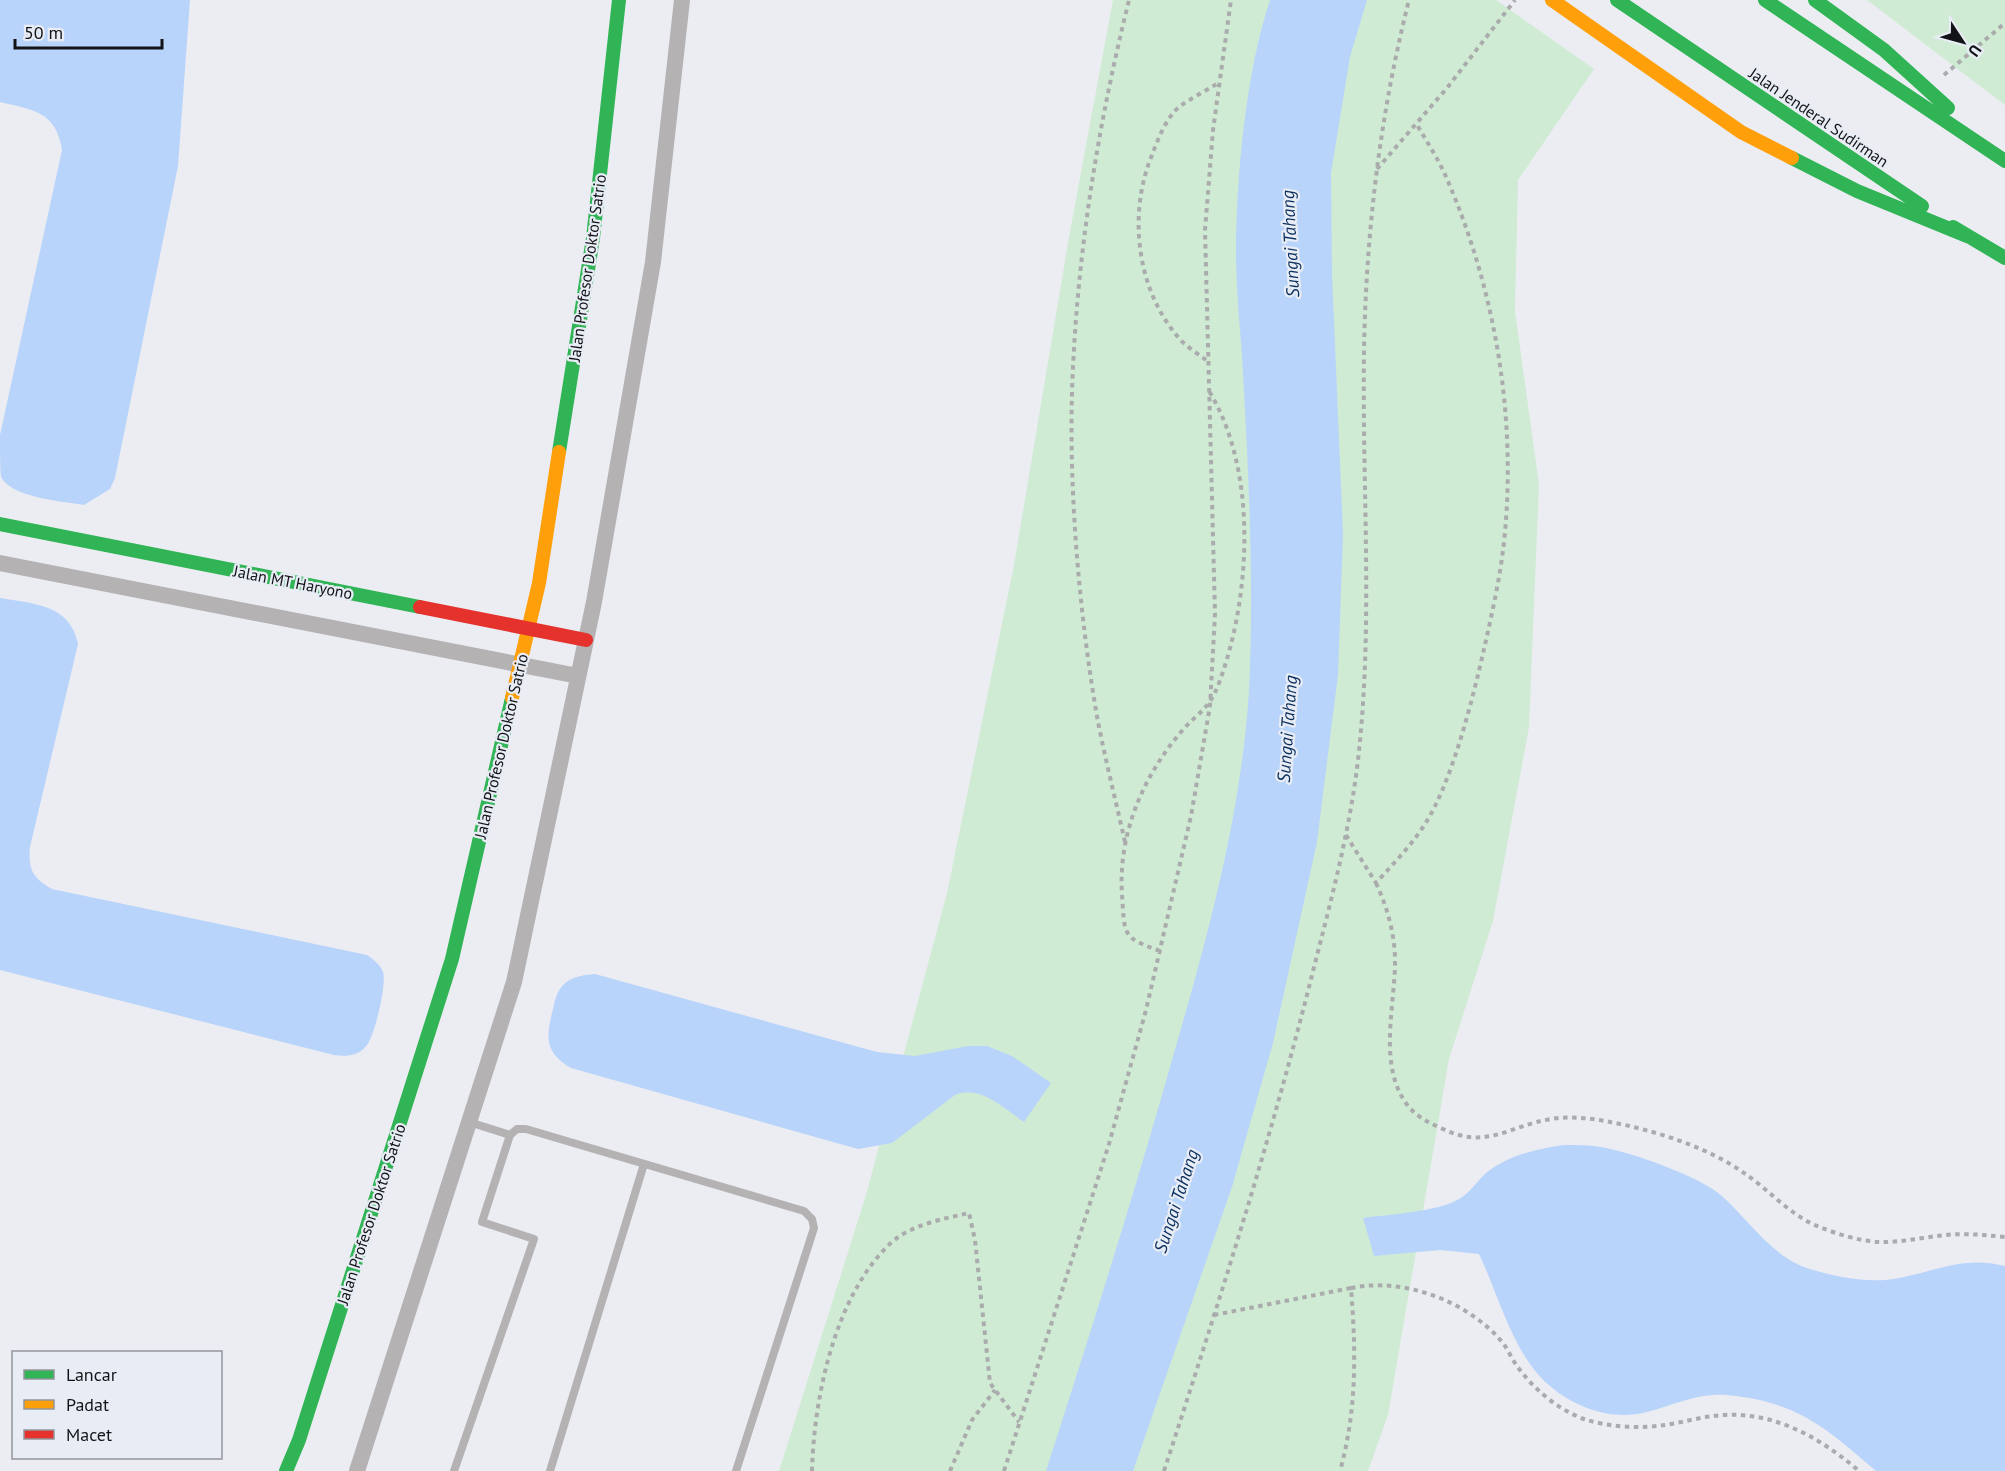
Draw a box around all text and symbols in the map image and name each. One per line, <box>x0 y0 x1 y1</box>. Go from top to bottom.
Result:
scale bar <box>15 12 162 50</box>
north arrow <box>1933 12 1993 72</box>
text: 50 m <box>24 21 63 44</box>
text: U <box>1964 41 1986 61</box>
street label: Jalan Jenderal Sudirman <box>1745 62 1893 171</box>
street label: Jalan Profesor Doktor Satrio <box>564 173 610 364</box>
water label: Sungai Tahang <box>1276 190 1304 298</box>
street label: Jalan MT Haryono <box>231 560 354 603</box>
street label: Jalan Profesor Doktor Satrio <box>470 652 532 841</box>
water label: Sungai Tahang <box>1272 675 1302 783</box>
street label: Jalan Profesor Doktor Satrio <box>332 1121 410 1308</box>
water label: Sungai Tahang <box>1148 1146 1204 1256</box>
legend <box>12 1351 222 1459</box>
text: Lancar <box>66 1363 117 1386</box>
text: Padat <box>66 1393 109 1416</box>
text: Macet <box>66 1423 112 1446</box>

